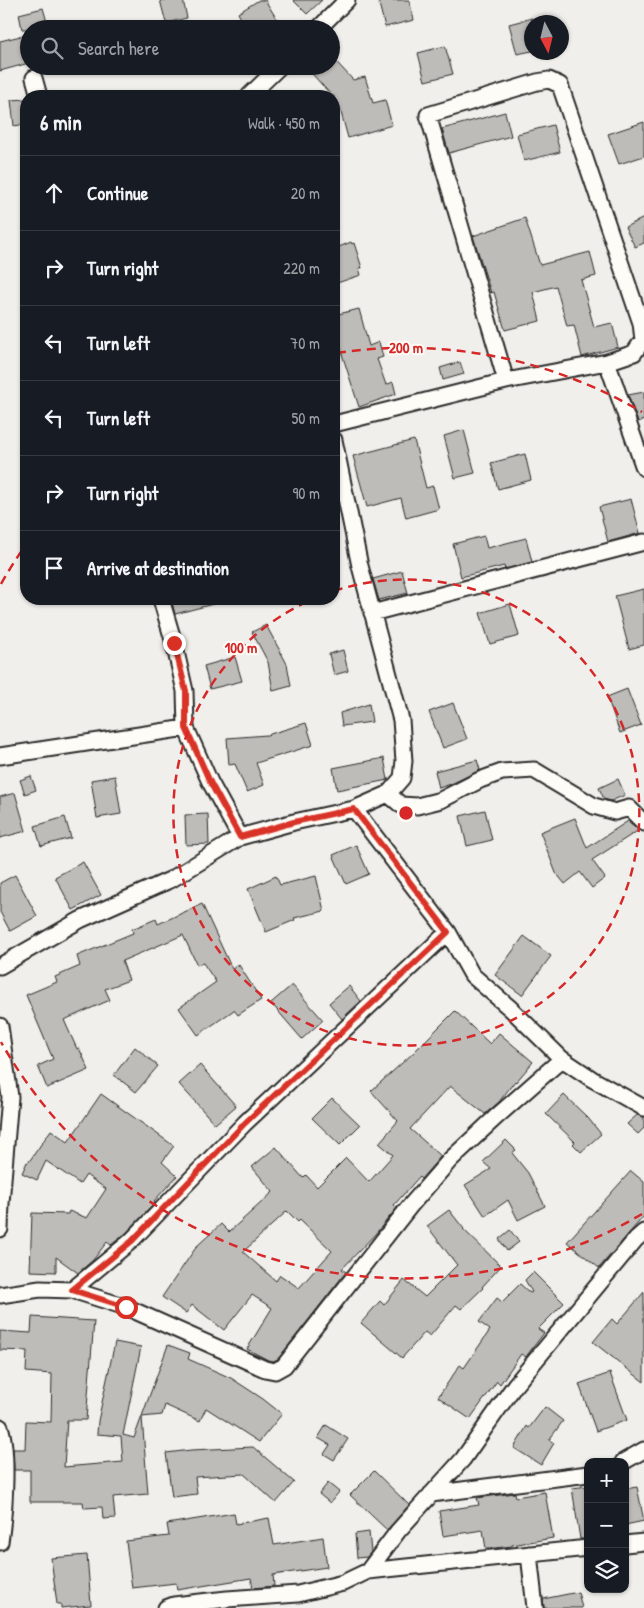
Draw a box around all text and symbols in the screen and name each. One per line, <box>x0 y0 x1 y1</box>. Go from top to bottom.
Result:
north arrow <box>524 15 569 60</box>
search box <box>20 20 340 75</box>
icon: search <box>38 34 66 62</box>
text: Search here <box>78 35 159 61</box>
text: 6 min <box>40 108 82 137</box>
text: Walk · 450 m <box>248 112 320 134</box>
icon: ahead <box>40 179 68 207</box>
text: Continue <box>87 180 148 206</box>
text: 20 m <box>291 182 320 204</box>
icon: right <box>40 254 68 282</box>
text: Turn right <box>87 255 158 281</box>
text: 220 m <box>283 257 320 279</box>
icon: left <box>40 329 68 357</box>
text: Turn left <box>87 330 150 356</box>
text: 70 m <box>290 332 320 354</box>
text: 200 m <box>389 337 423 358</box>
icon: left <box>40 404 68 432</box>
text: Turn left <box>87 405 150 431</box>
text: 50 m <box>292 407 320 429</box>
icon: right <box>40 479 68 507</box>
text: Turn right <box>87 480 158 506</box>
text: 90 m <box>292 482 320 504</box>
icon: arrive <box>40 554 68 582</box>
text: Arrive at destination <box>87 555 229 581</box>
route end <box>163 632 186 655</box>
text: 100 m <box>225 637 257 658</box>
centre of rings <box>397 804 415 822</box>
route start <box>115 1296 138 1319</box>
map controls <box>584 1458 629 1593</box>
button: + <box>584 1458 629 1503</box>
button: − <box>584 1503 629 1548</box>
button: layers <box>584 1548 629 1593</box>

